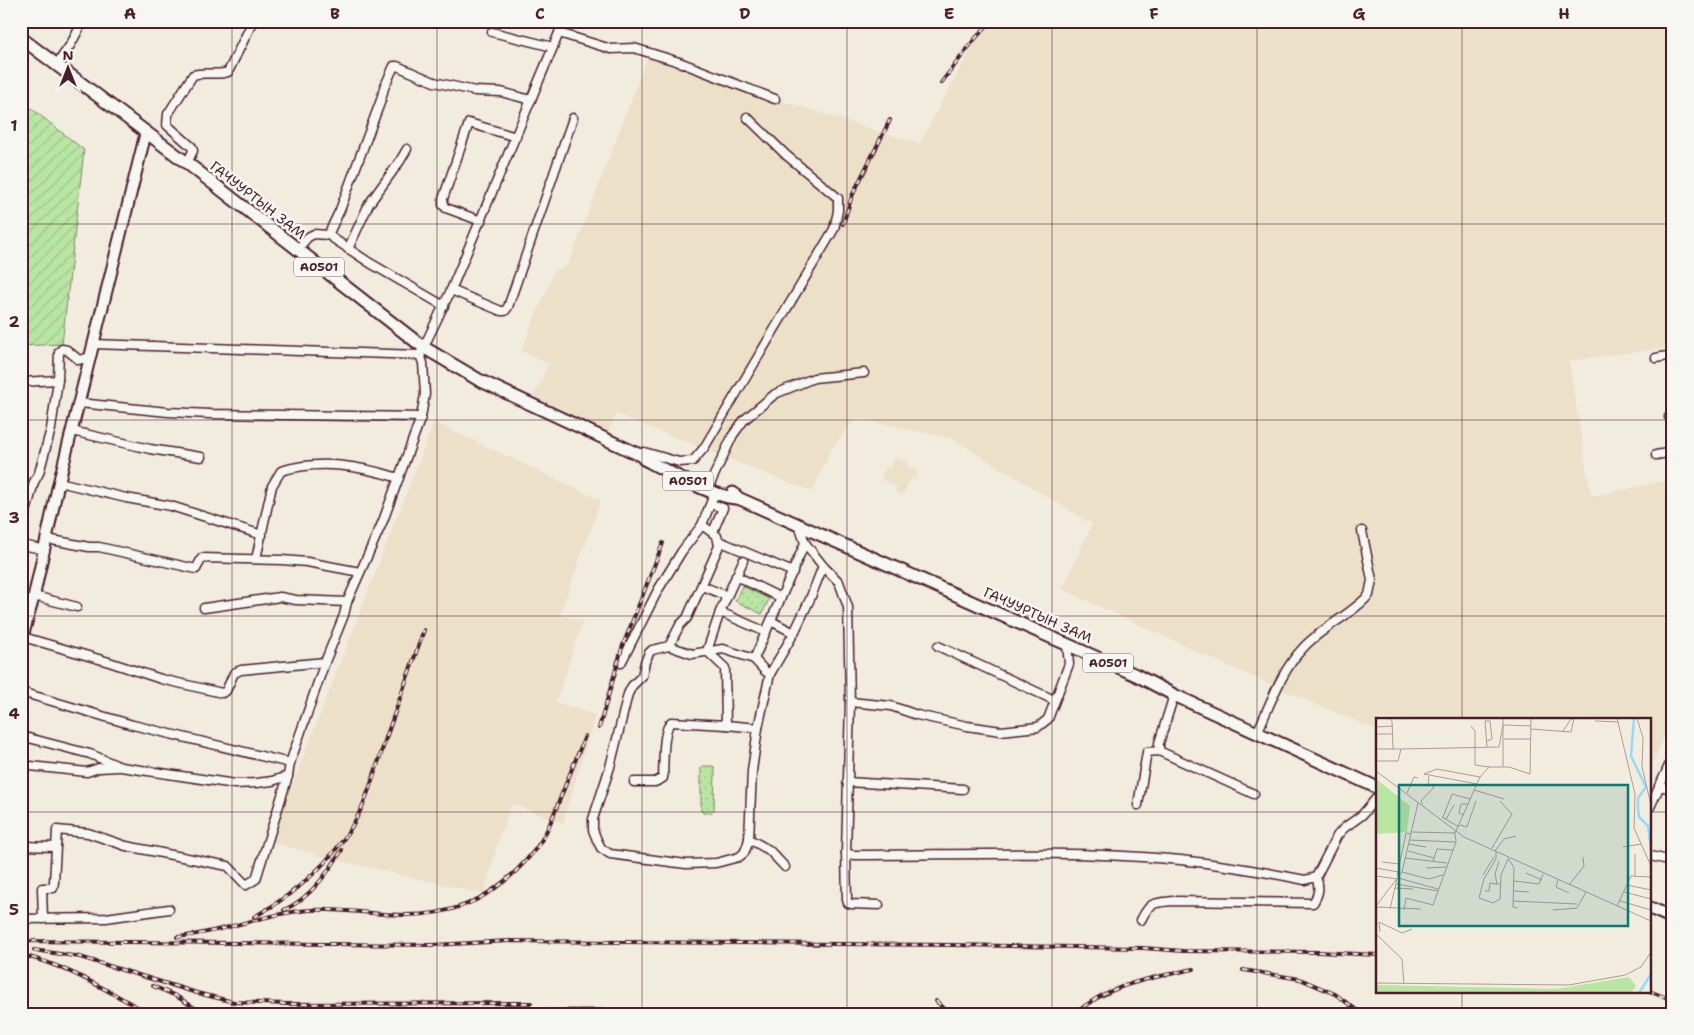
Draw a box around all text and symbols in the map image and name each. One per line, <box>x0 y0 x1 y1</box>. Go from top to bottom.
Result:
text: A <box>124 3 136 24</box>
text: B <box>330 3 340 24</box>
text: C <box>535 3 545 24</box>
text: D <box>739 3 751 24</box>
text: E <box>944 3 954 24</box>
text: F <box>1149 3 1159 24</box>
text: G <box>1353 3 1366 24</box>
text: H <box>1558 3 1570 24</box>
north arrow <box>42 42 92 92</box>
text: N <box>62 46 74 64</box>
text: 1 <box>10 115 18 136</box>
street label: ГАЧУУРТЫН ЗАМ <box>206 157 310 243</box>
road number: A0501 <box>294 258 344 276</box>
text: 2 <box>8 311 20 332</box>
road number: A0501 <box>663 472 713 491</box>
text: 3 <box>8 507 20 528</box>
street label: ГАЧУУРТЫН ЗАМ <box>981 583 1095 647</box>
road number: A0501 <box>1083 654 1133 672</box>
text: 4 <box>8 703 20 724</box>
inset map <box>1376 718 1652 992</box>
text: 5 <box>9 899 19 920</box>

